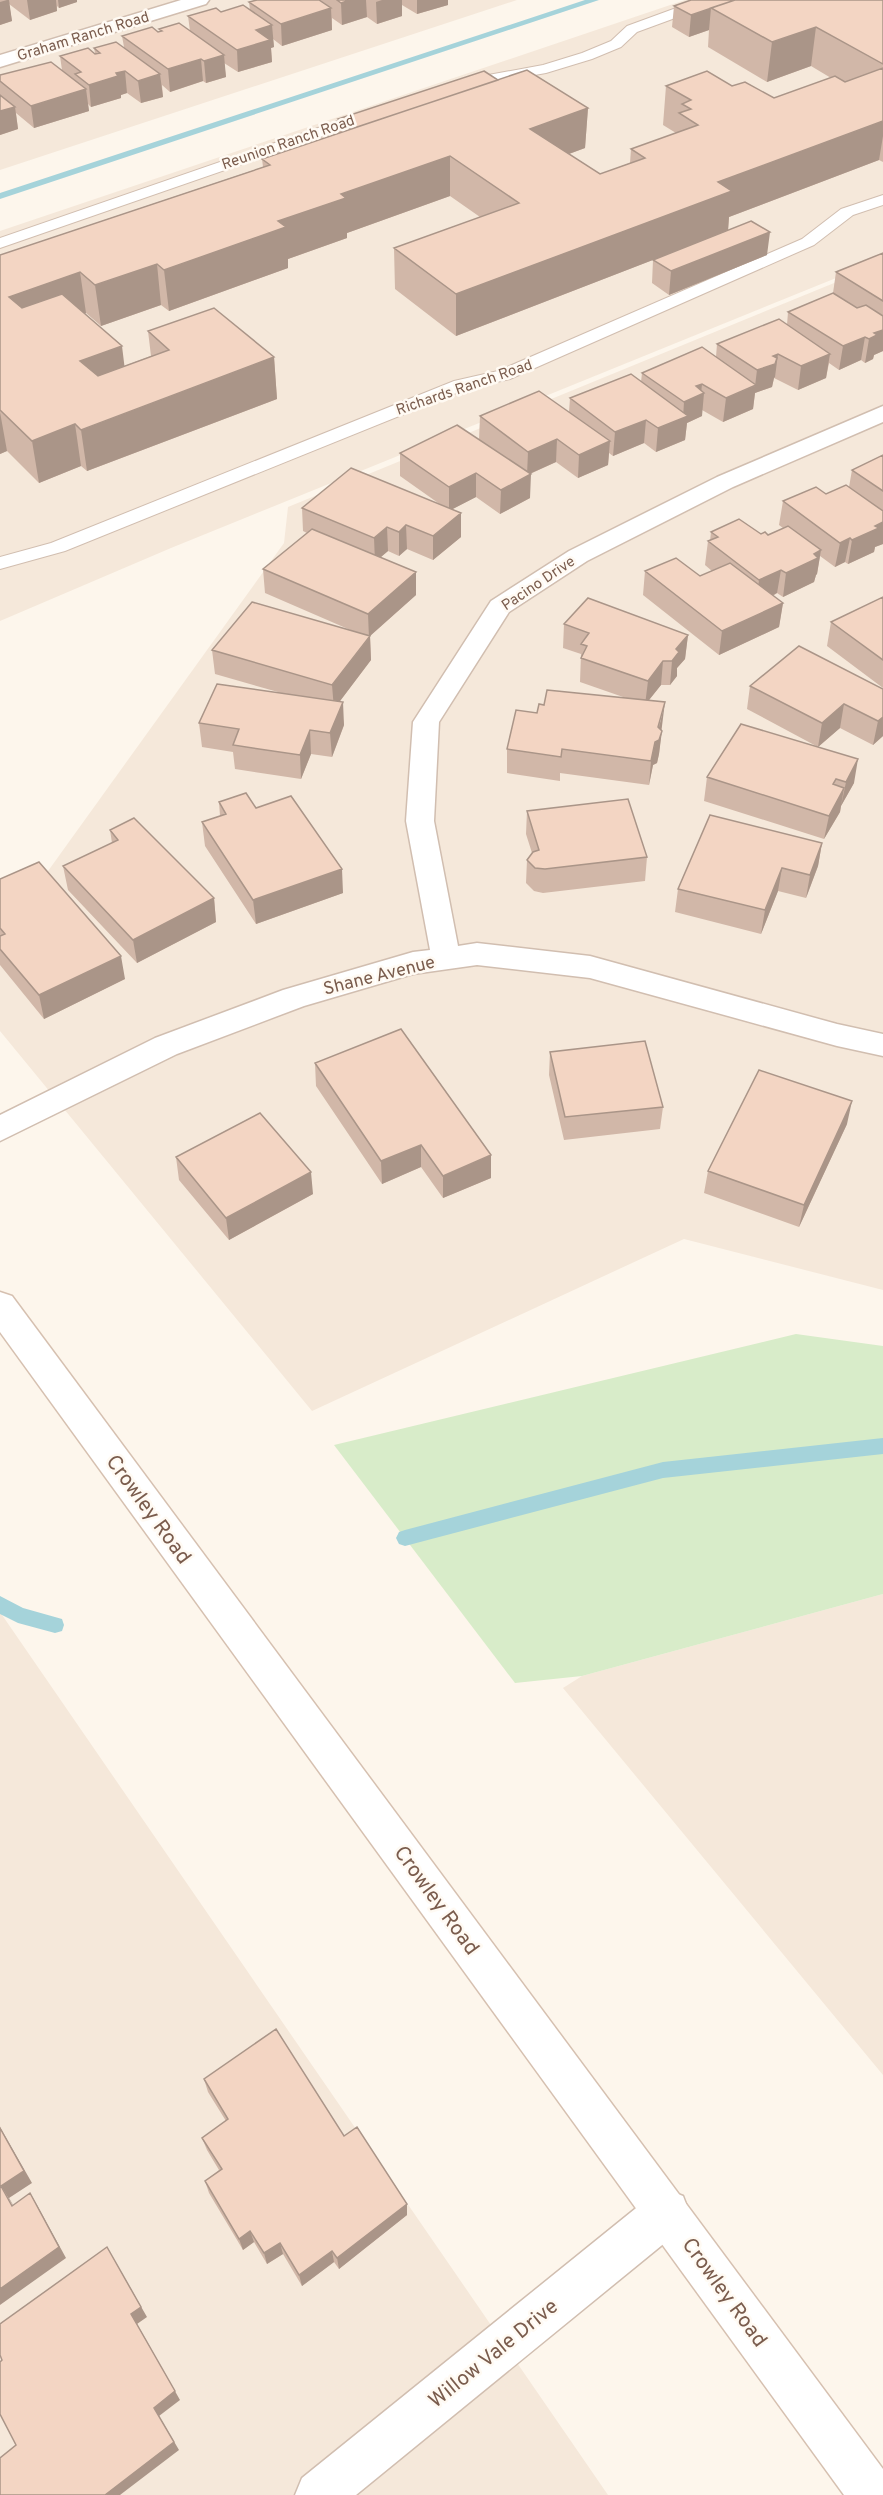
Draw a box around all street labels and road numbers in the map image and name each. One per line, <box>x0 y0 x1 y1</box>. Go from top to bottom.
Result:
street label: Graham Ranch Road <box>15 8 152 67</box>
street label: Reunion Ranch Road <box>219 112 358 175</box>
street label: Richards Ranch Road <box>394 356 535 421</box>
street label: Pacino Drive <box>498 553 579 616</box>
street label: Shane Avenue <box>321 951 438 1001</box>
street label: Crowley Road <box>99 1450 197 1570</box>
street label: Crowley Road <box>387 1841 485 1961</box>
street label: Crowley Road <box>675 2233 773 2353</box>
street label: Willow Vale Drive <box>424 2294 564 2415</box>

